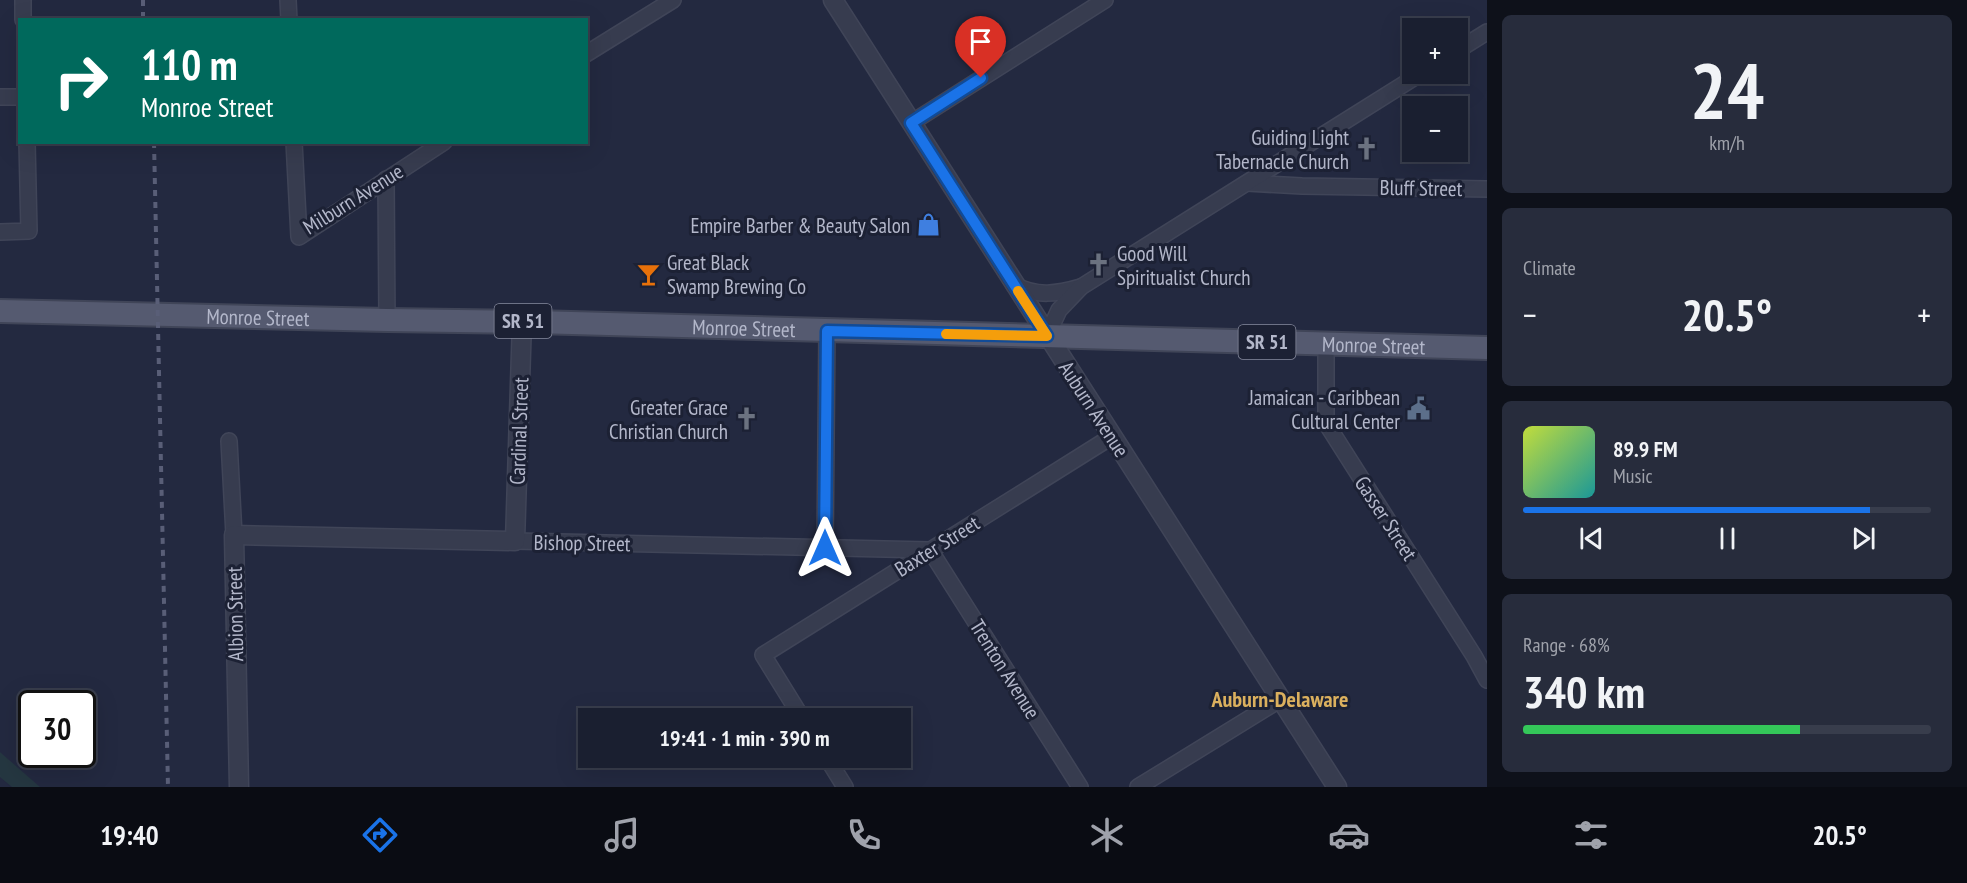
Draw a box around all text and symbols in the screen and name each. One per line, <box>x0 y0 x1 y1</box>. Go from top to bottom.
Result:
pin <box>955 16 1006 78</box>
map controls <box>1402 18 1468 162</box>
button: + <box>1402 18 1468 84</box>
icon: arrive <box>964 25 997 58</box>
text: 110 m <box>141 37 238 92</box>
text: 24 <box>1690 40 1764 141</box>
icon: right <box>42 42 120 120</box>
text: Monroe Street <box>141 90 274 124</box>
button: − <box>1402 96 1468 162</box>
place label: Guiding Light Tabernacle Church <box>1216 124 1349 175</box>
text: km/h <box>1709 130 1745 156</box>
church icon: Guiding Light Tabernacle Church <box>1354 136 1380 162</box>
street label: Milburn Avenue <box>298 158 408 240</box>
street label: Bluff Street <box>1379 174 1463 202</box>
place label: Empire Barber & Beauty Salon <box>690 212 910 239</box>
shop icon: Empire Barber & Beauty Salon <box>915 212 941 238</box>
place label: Good Will Spiritualist Church <box>1117 240 1251 291</box>
place label: Great Black Swamp Brewing Co <box>667 249 806 300</box>
church icon: Good Will Spiritualist Church <box>1086 252 1112 278</box>
text: Climate <box>1523 255 1576 281</box>
bar icon: Great Black Swamp Brewing Co <box>636 261 662 287</box>
text: 20.5° <box>1682 285 1772 343</box>
text: − <box>1523 293 1537 336</box>
text: + <box>1917 293 1931 336</box>
street label: Monroe Street <box>206 302 310 332</box>
road number: SR 51 <box>494 304 552 338</box>
street label: Monroe Street <box>692 313 796 343</box>
road number: SR 51 <box>1238 325 1296 359</box>
street label: Monroe Street <box>1322 330 1426 360</box>
street label: Auburn Avenue <box>1053 356 1135 462</box>
street label: Cardinal Street <box>504 377 534 485</box>
place label: Jamaican - Caribbean Cultural Center <box>1248 384 1400 435</box>
place label: Greater Grace Christian Church <box>609 394 728 445</box>
public building icon: Jamaican - Caribbean Cultural Center <box>1405 396 1431 422</box>
church icon: Greater Grace Christian Church <box>733 406 759 432</box>
text: 89.9 FM <box>1613 435 1678 463</box>
text: Music <box>1613 463 1653 489</box>
street label: Gasser Street <box>1349 471 1423 565</box>
street label: Baxter Street <box>890 509 985 583</box>
position arrow <box>793 516 857 580</box>
icon: previous <box>1575 522 1608 555</box>
icon: pause <box>1711 522 1744 555</box>
icon: next <box>1847 522 1880 555</box>
street label: Bishop Street <box>533 529 631 557</box>
street label: Albion Street <box>221 566 249 662</box>
street label: Trenton Avenue <box>964 614 1046 724</box>
text: Range · 68% <box>1523 632 1610 658</box>
text: 340 km <box>1523 662 1645 720</box>
district label: Auburn-Delaware <box>1211 685 1348 713</box>
speed limit sign: 30 <box>18 690 96 768</box>
text: 19:41 · 1 min · 390 m <box>659 724 830 752</box>
icon: directions <box>359 814 401 856</box>
icon: music <box>601 814 643 856</box>
icon: phone <box>843 814 885 856</box>
icon: climate <box>1086 814 1128 856</box>
icon: car <box>1328 814 1370 856</box>
icon: filters <box>1570 814 1612 856</box>
text: 19:40 <box>100 818 159 852</box>
text: 20.5° <box>1813 818 1867 852</box>

